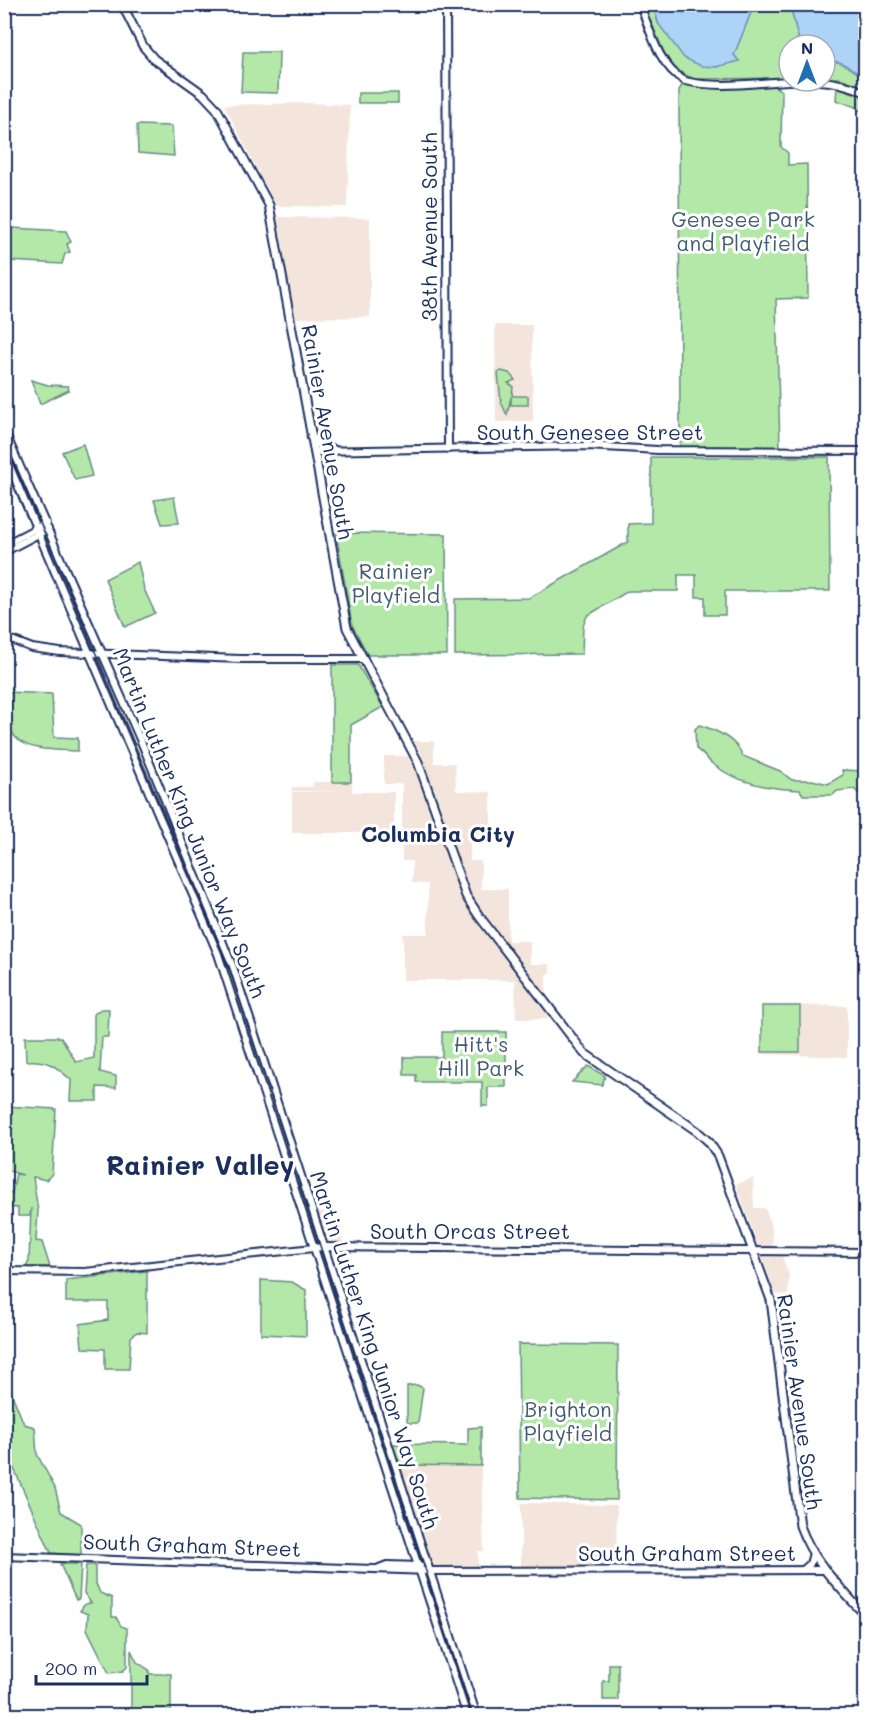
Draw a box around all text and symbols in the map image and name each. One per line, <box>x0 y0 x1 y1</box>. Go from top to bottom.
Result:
north arrow <box>777 33 837 93</box>
text: N <box>801 37 813 58</box>
street label: 38th Avenue South <box>415 132 442 322</box>
park label: Genesee Park and Playfield <box>671 205 815 256</box>
street label: Rainier Avenue South <box>296 322 361 541</box>
street label: South Genesee Street <box>477 418 703 445</box>
park label: Rainier Playfield <box>352 557 440 608</box>
street label: Martin Luther King Junior Way South <box>108 644 273 1001</box>
district label: Columbia City <box>361 819 515 848</box>
park label: Hitt's Hill Park <box>438 1030 524 1081</box>
district label: Rainier Valley <box>106 1147 294 1182</box>
street label: Martin Luther King Junior Way South <box>305 1167 446 1532</box>
street label: South Orcas Street <box>370 1217 570 1244</box>
street label: Rainier Avenue South <box>772 1292 829 1511</box>
park label: Brighton Playfield <box>524 1395 612 1446</box>
street label: South Graham Street <box>83 1527 301 1562</box>
street label: South Graham Street <box>578 1539 796 1566</box>
scale bar <box>36 1648 147 1686</box>
text: 200 m <box>45 1656 97 1680</box>

